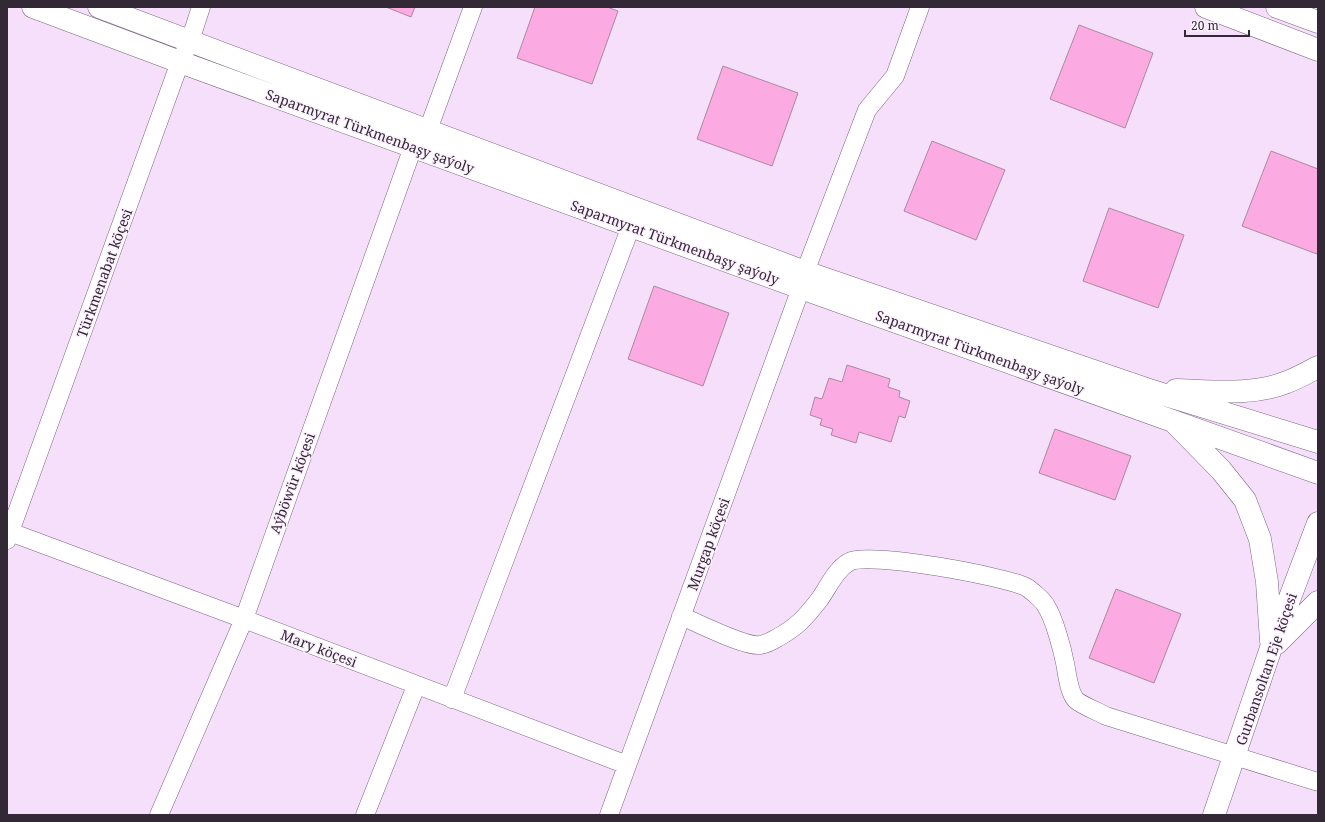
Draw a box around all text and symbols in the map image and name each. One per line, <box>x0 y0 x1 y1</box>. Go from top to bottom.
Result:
scale bar <box>1185 12 1249 38</box>
text: 20 m <box>1191 17 1219 34</box>
street label: Saparmyrat Türkmenbaşy şaýoly <box>263 84 477 178</box>
street label: Saparmyrat Türkmenbaşy şaýoly <box>568 195 782 289</box>
street label: Türkmenabat köçesi <box>72 205 136 340</box>
street label: Saparmyrat Türkmenbaşy şaýoly <box>873 305 1087 399</box>
street label: Aýböwür köçesi <box>265 429 319 536</box>
street label: Murgap köçesi <box>682 494 734 593</box>
street label: Gurbansoltan Eje köçesi <box>1231 590 1301 748</box>
street label: Mary köçesi <box>278 625 360 671</box>

